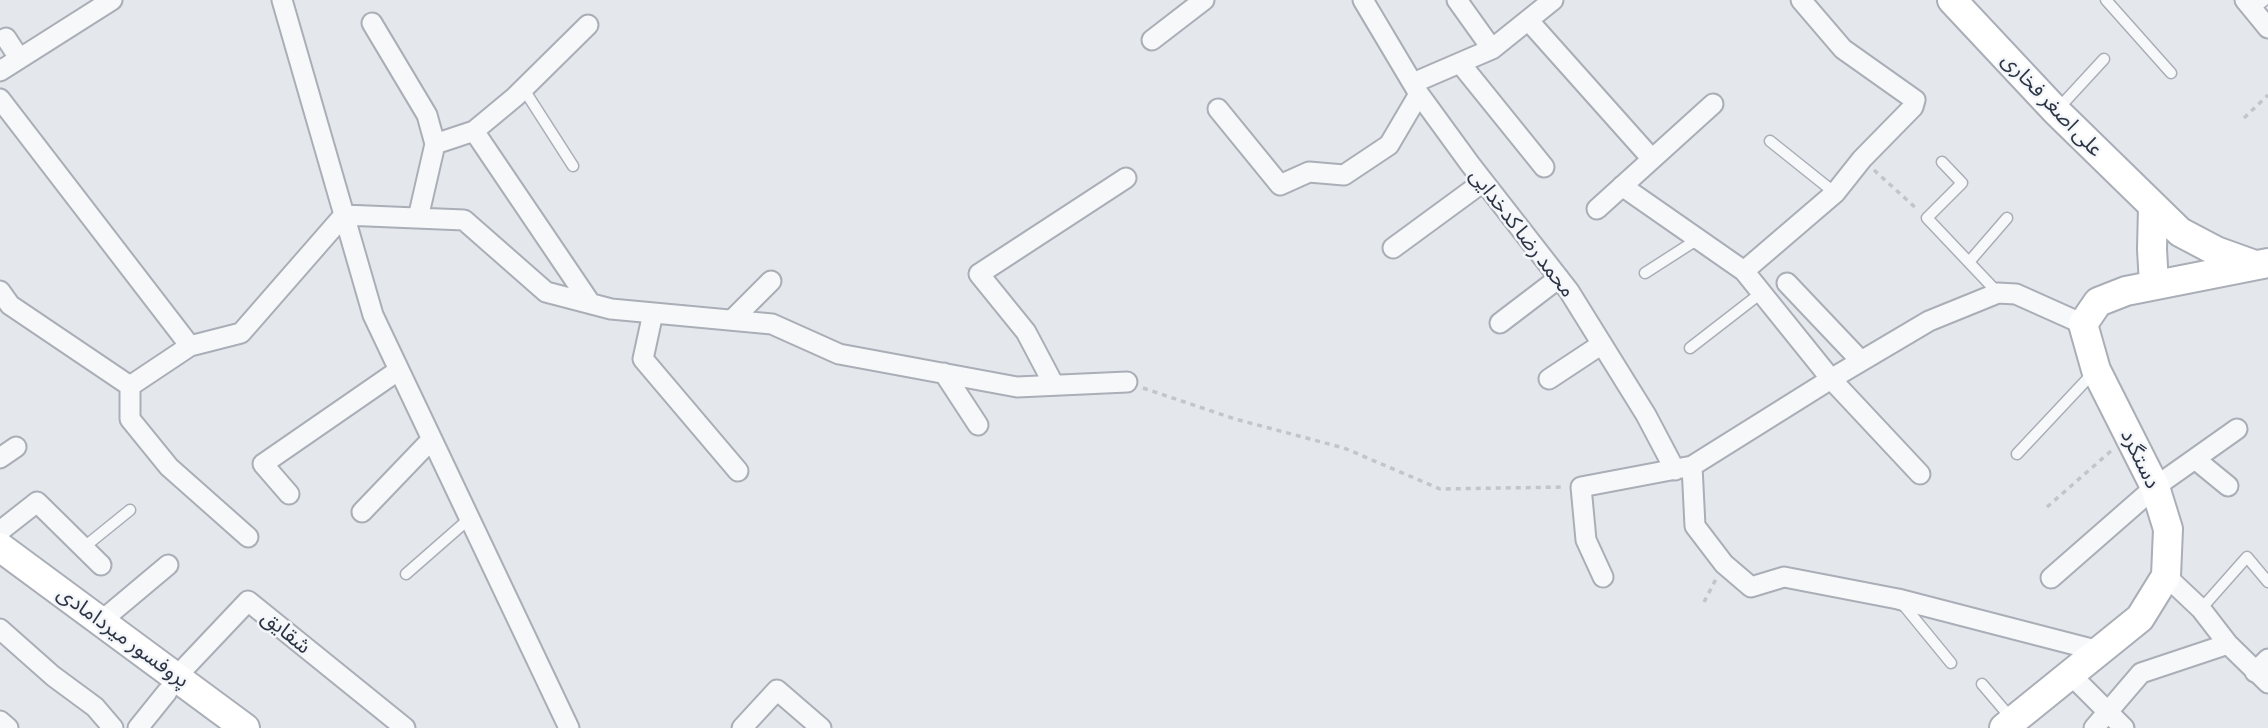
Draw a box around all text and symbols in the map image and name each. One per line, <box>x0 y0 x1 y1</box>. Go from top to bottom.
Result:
street label: علی اصغر فخاری <box>1996 48 2108 162</box>
street label: محمد رضا کدخدایی <box>1464 163 1580 303</box>
street label: دستگرد <box>2115 425 2165 493</box>
street label: پروفسور میردامادی <box>52 581 194 693</box>
street label: شقایق <box>256 605 316 659</box>

